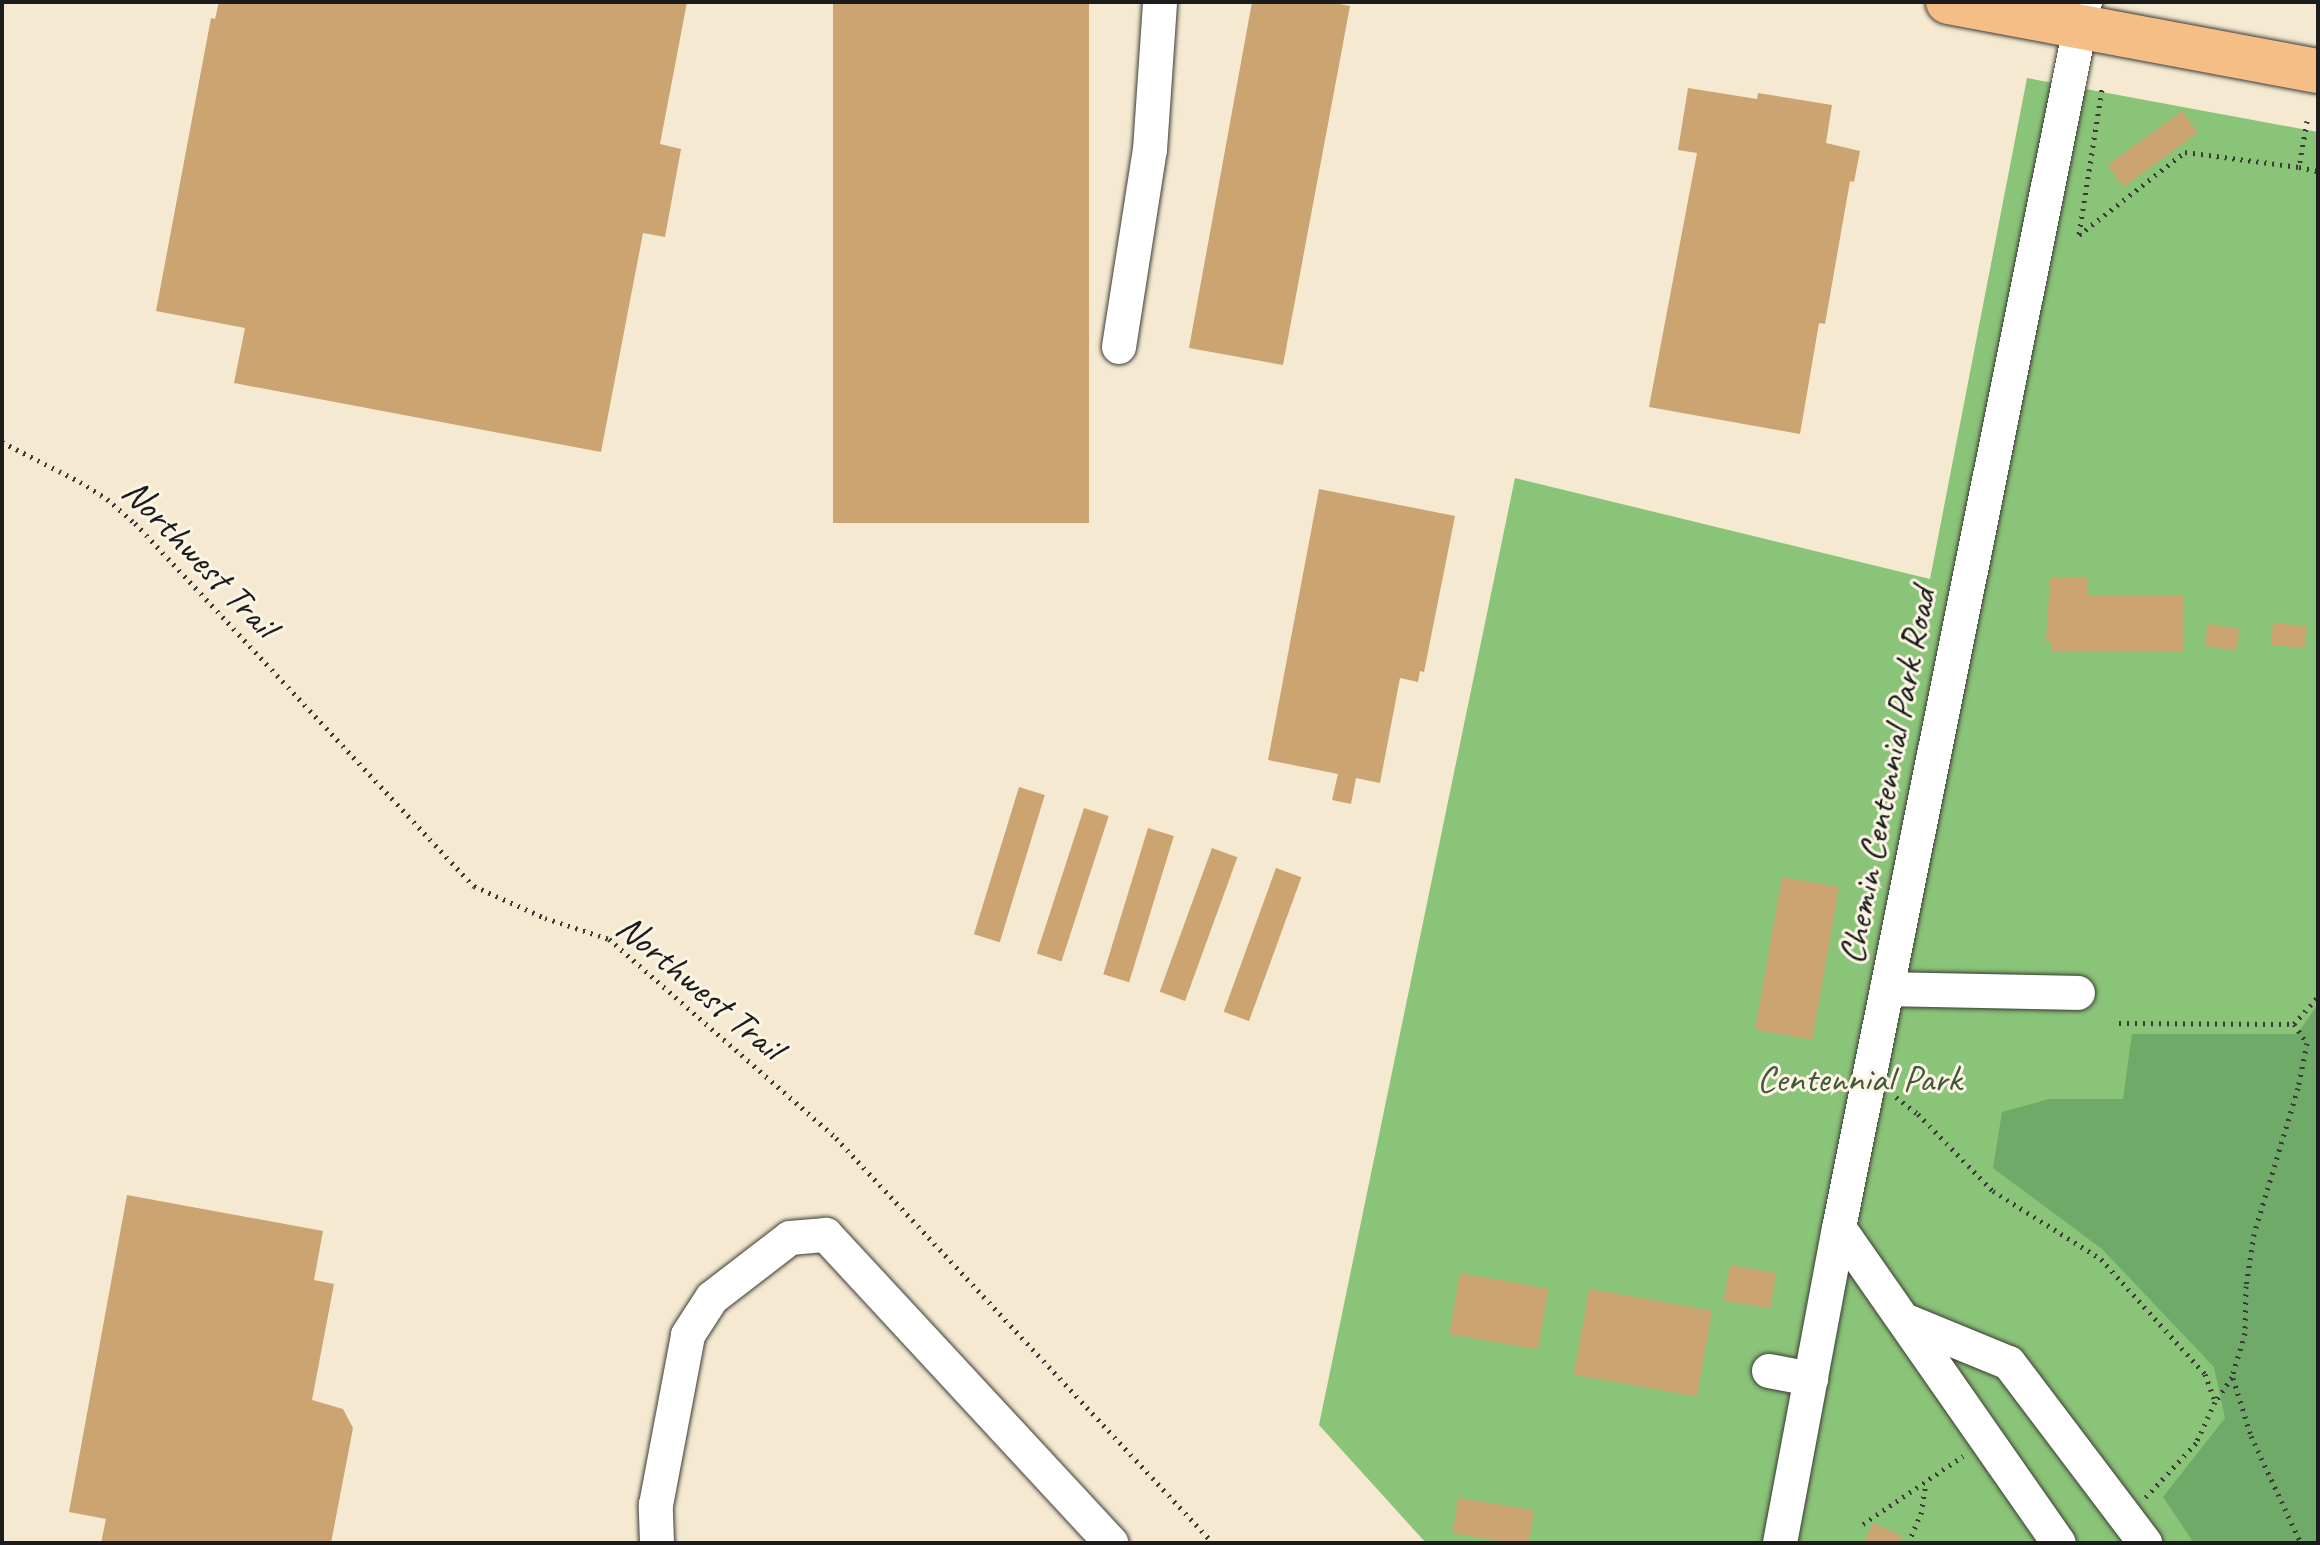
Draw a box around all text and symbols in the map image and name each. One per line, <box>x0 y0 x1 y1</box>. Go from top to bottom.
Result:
street label: Northwest Trail <box>113 469 287 647</box>
street label: Chemin Centennial Park Road <box>1828 583 1946 969</box>
street label: Northwest Trail <box>607 904 793 1070</box>
park label: Centennial Park <box>1756 1056 1962 1102</box>

